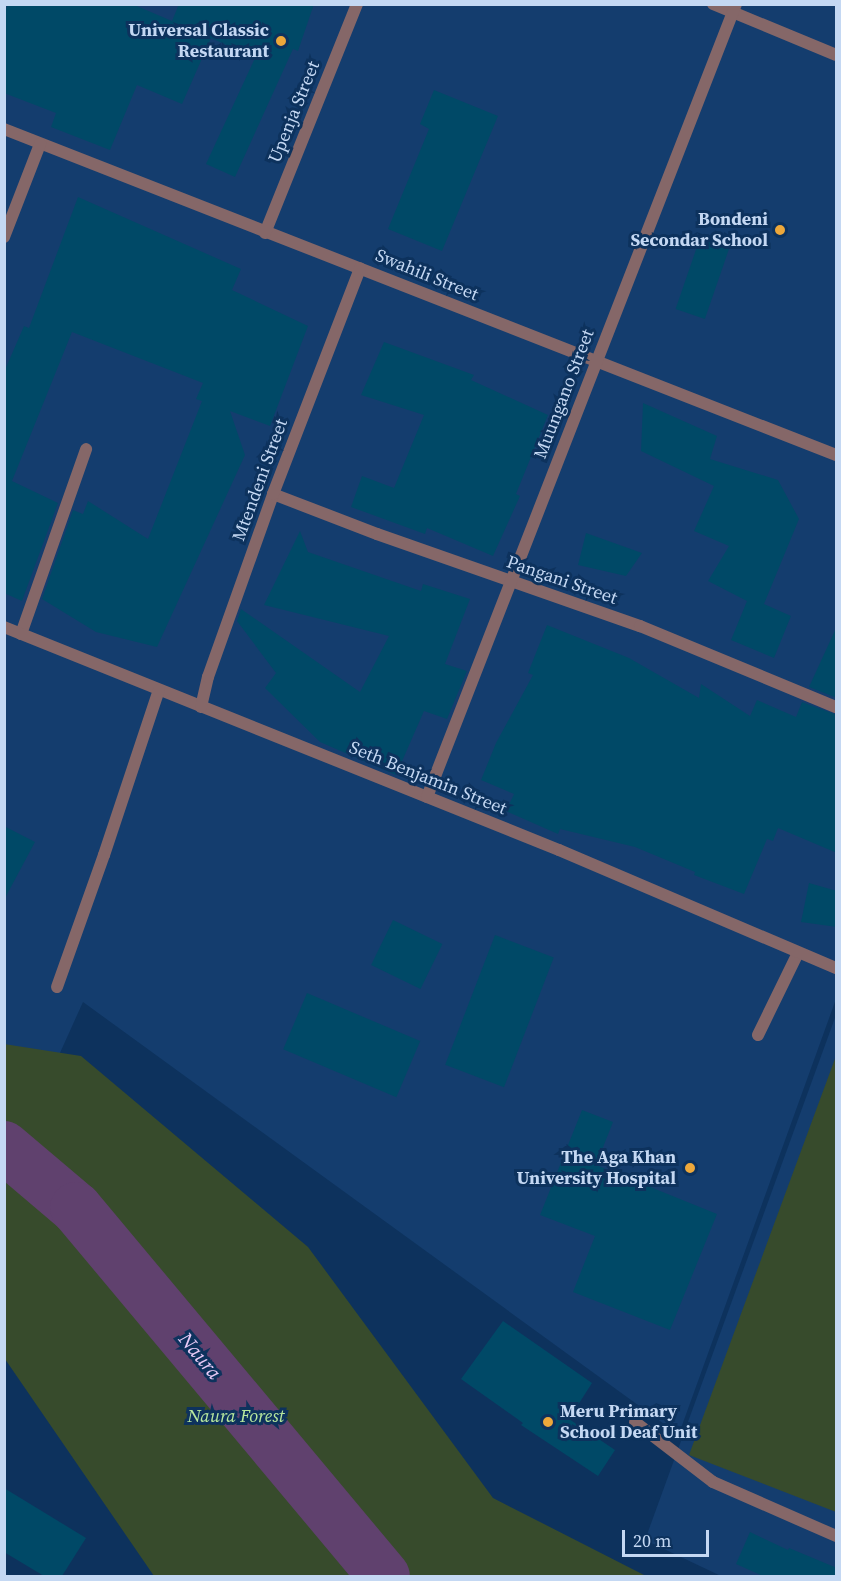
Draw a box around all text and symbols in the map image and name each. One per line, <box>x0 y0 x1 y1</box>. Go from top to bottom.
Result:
place label: Universal Classic Restaurant <box>128 20 269 63</box>
marker: Universal Classic Restaurant <box>274 34 288 48</box>
street label: Upenja Street <box>264 58 324 166</box>
place label: Bondeni Secondar School <box>630 209 768 252</box>
marker: Bondeni Secondar School <box>773 223 787 237</box>
street label: Swahili Street <box>372 245 482 305</box>
street label: Muungano Street <box>529 326 599 462</box>
street label: Mtendeni Street <box>228 416 292 544</box>
street label: Pangani Street <box>504 551 620 609</box>
street label: Seth Benjamin Street <box>346 737 510 819</box>
place label: The Aga Khan University Hospital <box>516 1147 676 1190</box>
marker: The Aga Khan University Hospital <box>681 1159 699 1177</box>
water label: Naura <box>174 1328 226 1384</box>
place label: Meru Primary School Deaf Unit <box>560 1401 697 1444</box>
park label: Naura Forest <box>187 1405 285 1427</box>
marker: Meru Primary School Deaf Unit <box>541 1415 555 1429</box>
scale bar <box>625 1518 712 1556</box>
text: 20 m <box>633 1528 671 1553</box>

